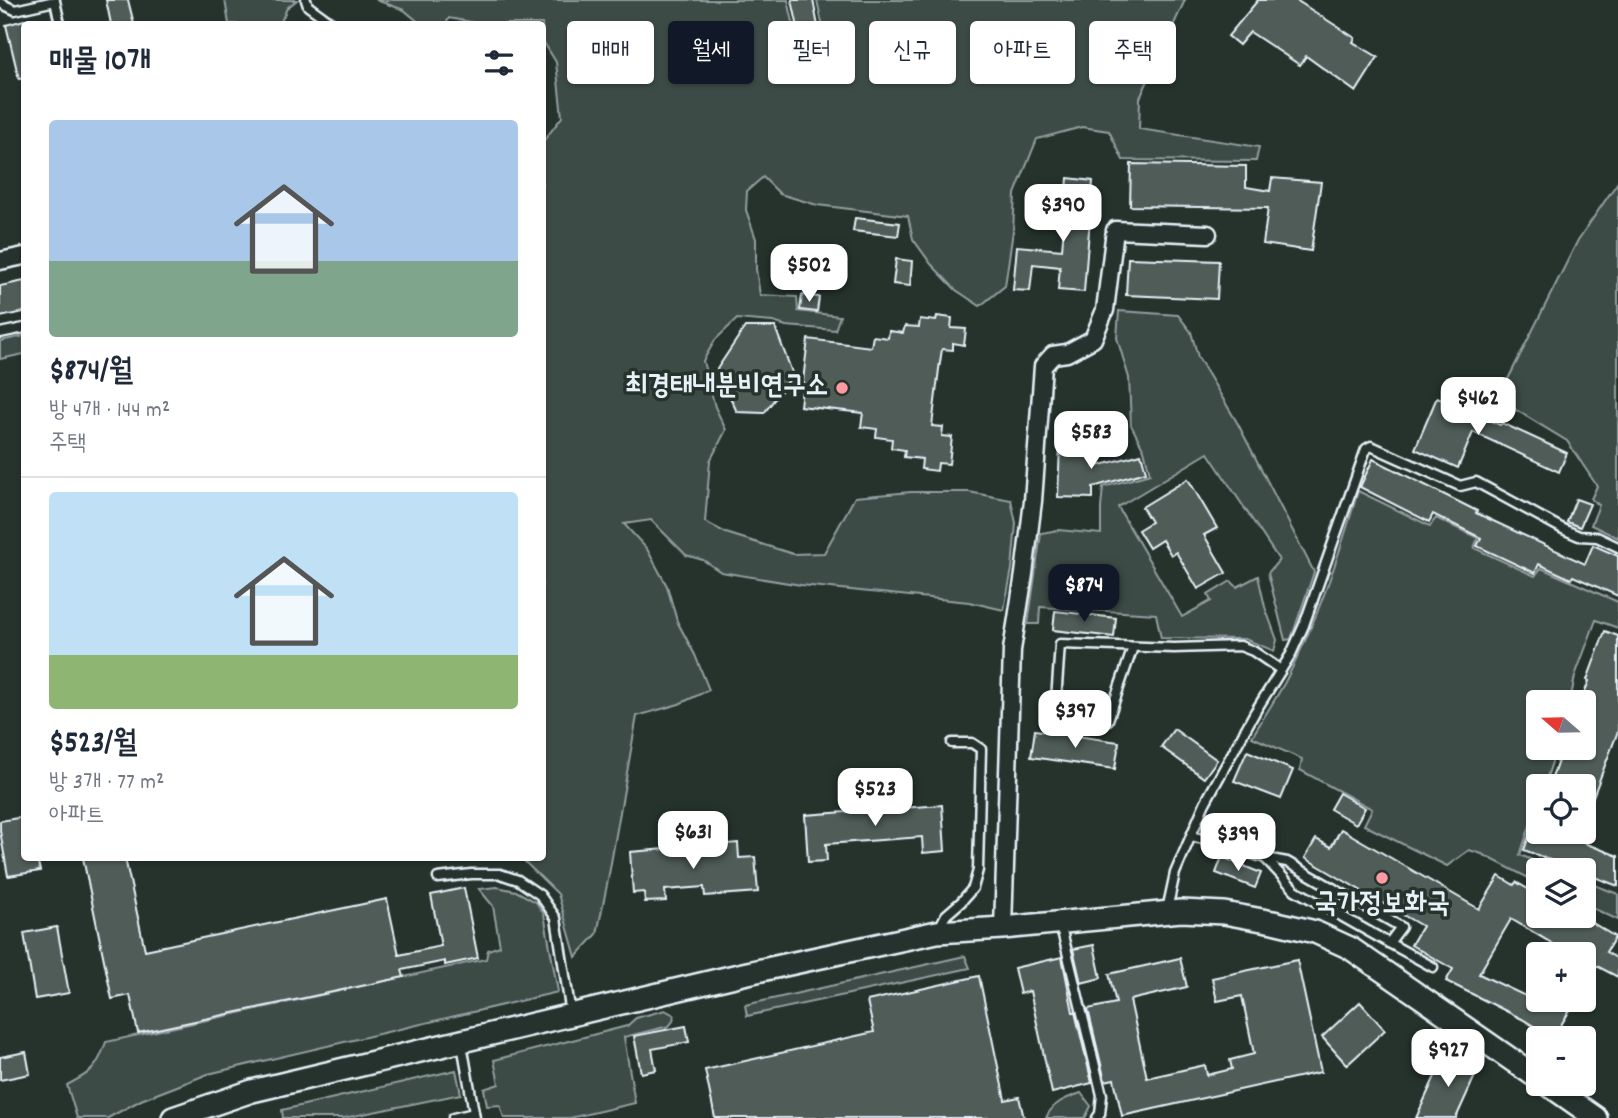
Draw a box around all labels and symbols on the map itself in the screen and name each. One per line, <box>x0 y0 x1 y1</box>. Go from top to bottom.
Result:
pin: $390 <box>1022 184 1104 244</box>
pin: $502 <box>768 244 850 304</box>
place label: 최경태내분비연구소 <box>625 368 828 408</box>
pin: $462 <box>1437 378 1519 437</box>
marker: 최경태내분비연구소 <box>834 380 850 396</box>
pin: $583 <box>1050 412 1132 471</box>
pin: $874 <box>1043 564 1125 624</box>
pin: $397 <box>1034 690 1116 750</box>
north arrow <box>1526 690 1596 760</box>
pin: $523 <box>834 768 916 828</box>
pin: $631 <box>652 812 734 871</box>
pin: $399 <box>1197 814 1279 873</box>
marker: 국가정보화국 <box>1374 870 1390 886</box>
place label: 국가정보화국 <box>1314 886 1450 926</box>
pin: $927 <box>1407 1030 1489 1089</box>

